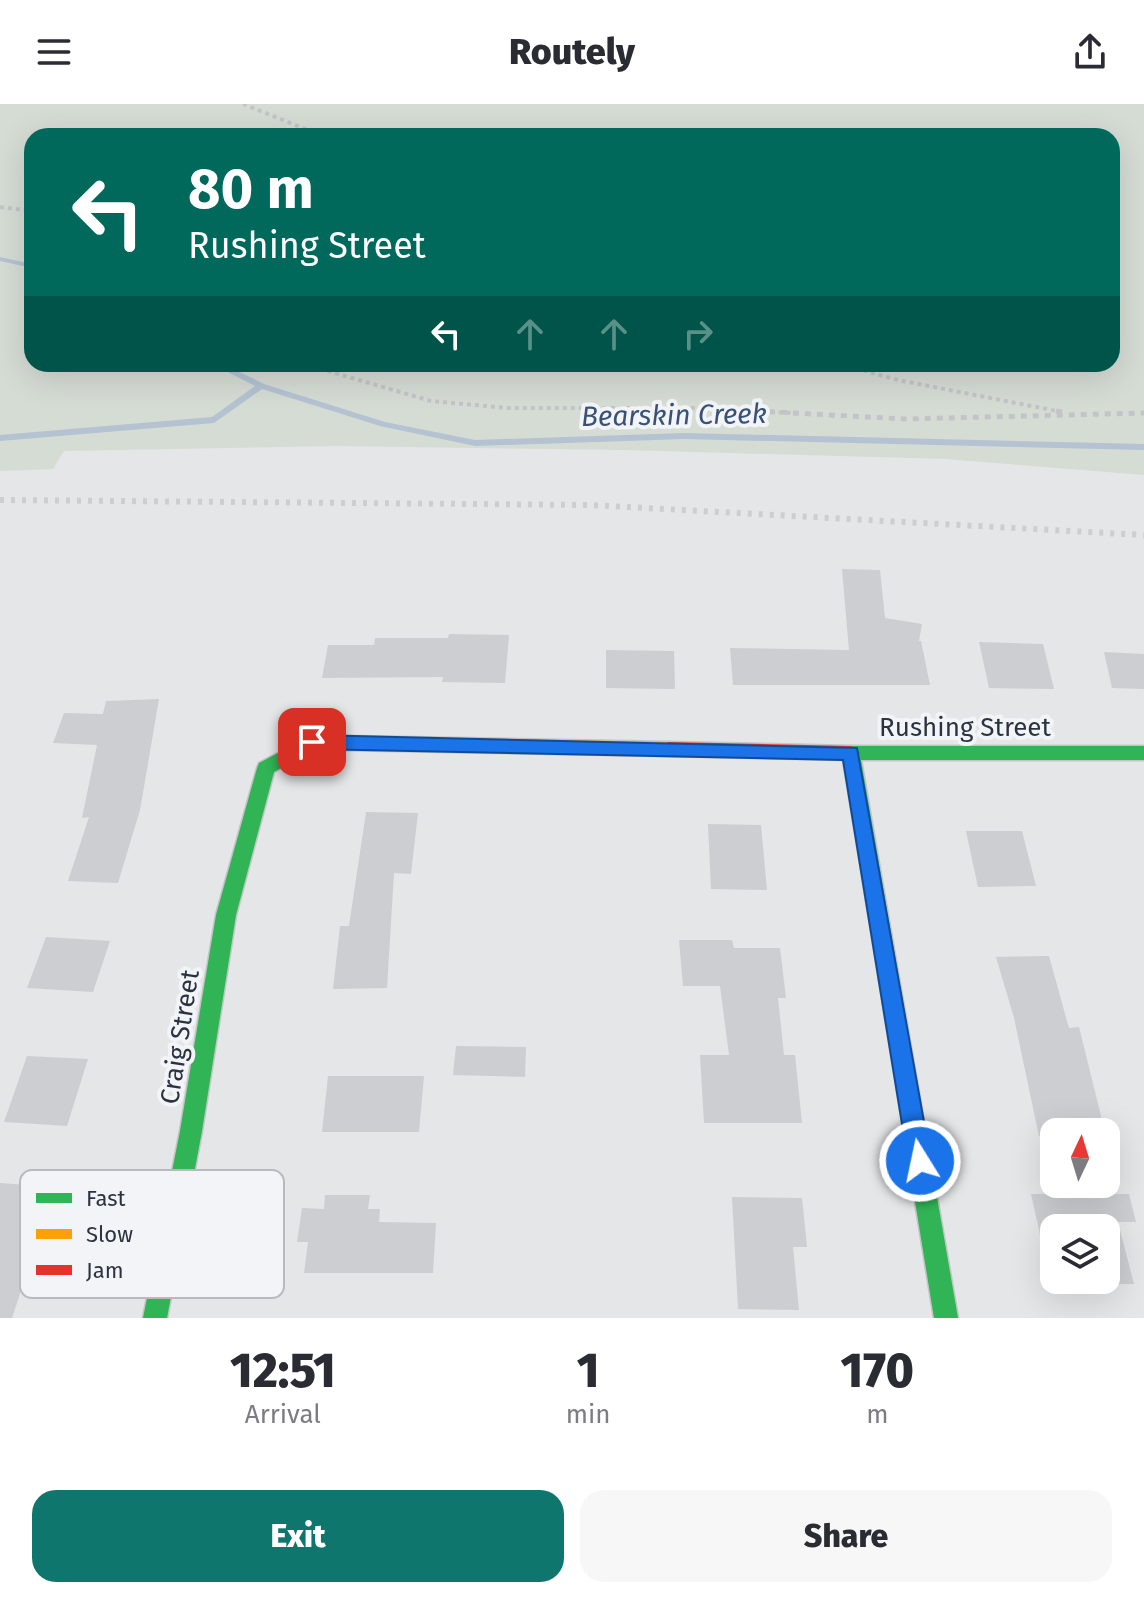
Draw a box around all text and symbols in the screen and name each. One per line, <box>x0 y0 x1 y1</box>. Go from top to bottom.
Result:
icon: menu <box>32 30 76 74</box>
text: Routely <box>509 30 635 74</box>
icon: share <box>1068 30 1112 74</box>
text: 80 m <box>188 156 314 223</box>
icon: left <box>56 160 160 264</box>
text: Rushing Street <box>188 224 426 268</box>
icon: left <box>424 312 468 356</box>
icon: ahead <box>508 312 552 356</box>
icon: ahead <box>592 312 636 356</box>
icon: right <box>676 312 720 356</box>
water label: Bearskin Creek <box>581 397 767 433</box>
pin <box>278 708 346 776</box>
street label: Rushing Street <box>879 712 1051 743</box>
icon: arrive <box>290 720 334 764</box>
street label: Craig Street <box>154 967 206 1106</box>
north arrow <box>1040 1118 1120 1198</box>
map controls <box>1040 1118 1120 1294</box>
position arrow <box>878 1119 962 1203</box>
legend <box>20 1170 284 1298</box>
text: Fast <box>86 1185 126 1212</box>
button: layers <box>1040 1214 1120 1294</box>
text: Slow <box>86 1221 133 1248</box>
text: Jam <box>86 1257 124 1284</box>
text: 12:51 <box>230 1342 336 1400</box>
text: 1 <box>577 1342 600 1400</box>
text: 170 <box>841 1342 914 1400</box>
text: Arrival <box>245 1399 321 1430</box>
text: min <box>566 1399 611 1430</box>
text: m <box>866 1399 888 1430</box>
button: Exit <box>32 1490 564 1582</box>
button: Share <box>580 1490 1112 1582</box>

